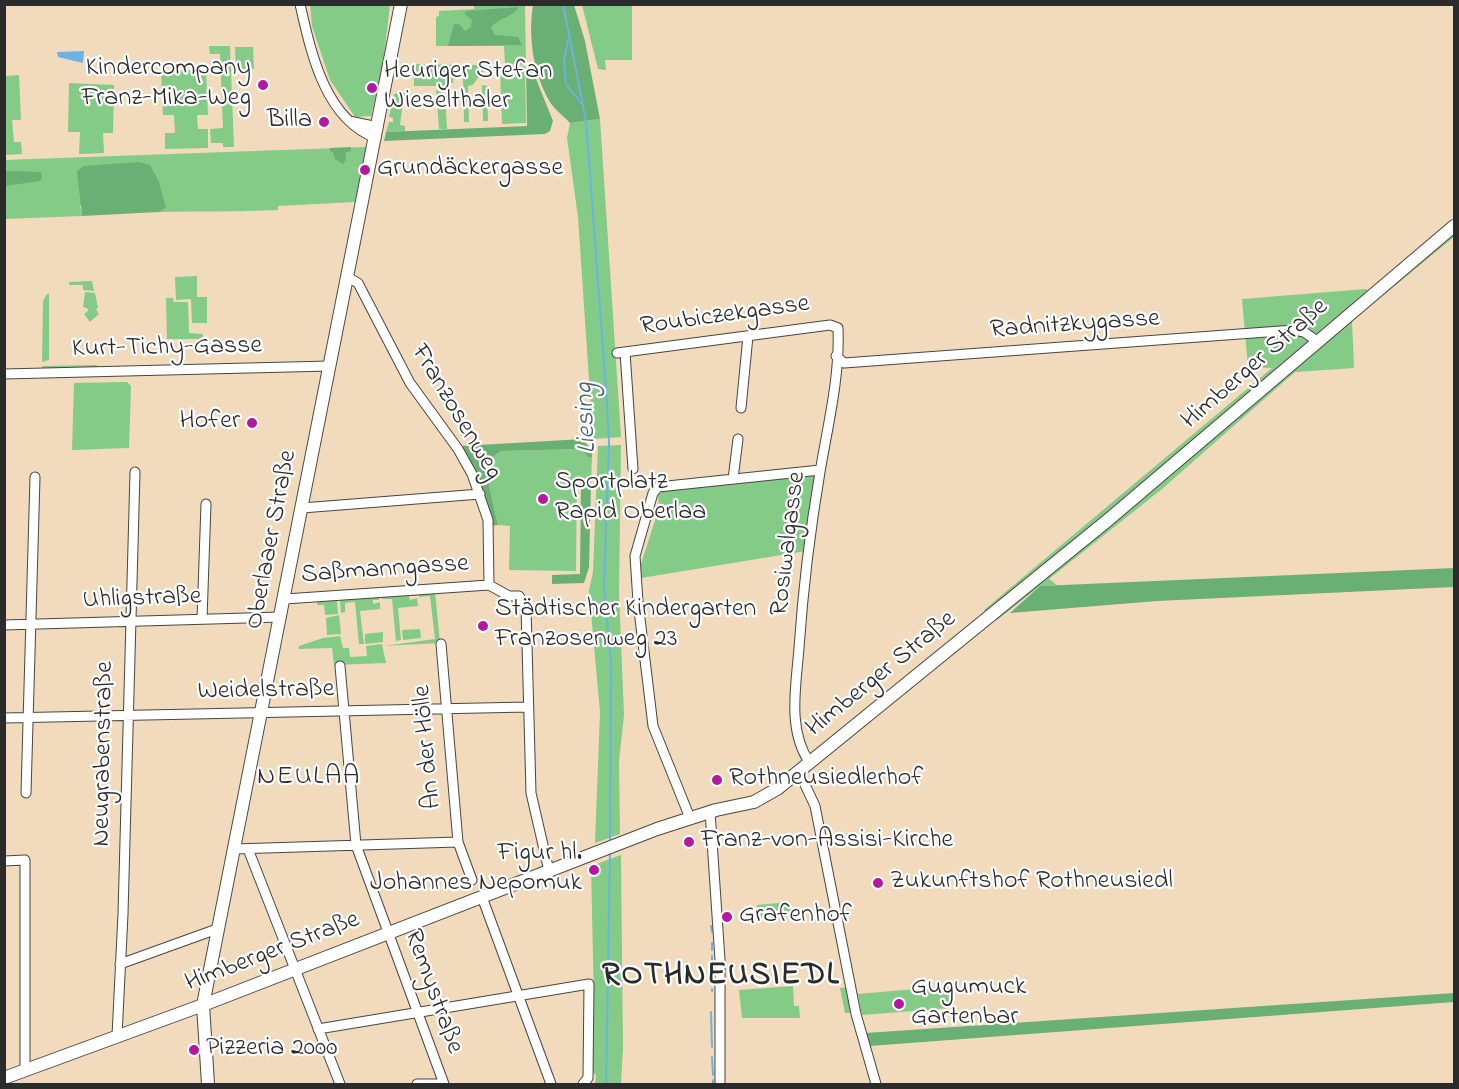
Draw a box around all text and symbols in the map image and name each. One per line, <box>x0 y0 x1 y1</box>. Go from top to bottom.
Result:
place label: Kindercompany Franz-Mika-Weg <box>82 54 251 116</box>
place label: Heuriger Stefan Wieselthaler <box>384 57 552 118</box>
marker: Kindercompany Franz-Mika-Weg <box>256 78 270 92</box>
marker: Heuriger Stefan Wieselthaler <box>365 81 379 95</box>
place label: Billa <box>267 106 312 138</box>
marker: Billa <box>317 115 331 129</box>
place label: Grundäckergasse <box>377 154 563 186</box>
marker: Grundäckergasse <box>358 163 372 177</box>
street label: Roubiczekgasse <box>638 290 812 344</box>
street label: Himberger Straße <box>1176 293 1336 437</box>
street label: Radnitzkygasse <box>989 305 1161 347</box>
street label: Kurt-Tichy-Gasse <box>72 332 262 366</box>
street label: Franzosenweg <box>402 340 508 486</box>
water label: Liesing <box>570 382 606 454</box>
place label: Hofer <box>180 407 240 439</box>
marker: Hofer <box>245 416 259 430</box>
street label: Oberlaaer Straße <box>240 448 306 632</box>
place label: Sportplatz Rapid Oberlaa <box>555 468 706 530</box>
street label: Rosiwalgasse <box>766 470 814 618</box>
marker: Sportplatz Rapid Oberlaa <box>536 492 550 506</box>
street label: Saßmanngasse <box>300 550 470 592</box>
street label: Uhligstraße <box>82 582 202 618</box>
place label: Städtischer Kindergarten Franzosenweg 23 <box>495 595 756 656</box>
street label: Himberger Straße <box>801 605 963 745</box>
marker: Städtischer Kindergarten Franzosenweg 23 <box>476 619 490 633</box>
street label: Neugrabenstraße <box>88 661 122 847</box>
street label: Weidelstraße <box>198 675 334 709</box>
street label: An der Hölle <box>408 684 450 810</box>
district label: NEULAA <box>257 763 361 795</box>
place label: Rothneusiedlerhof <box>729 764 923 796</box>
marker: Rothneusiedlerhof <box>710 773 724 787</box>
place label: Franz-von-Assisi-Kirche <box>701 826 953 858</box>
marker: Franz-von-Assisi-Kirche <box>682 835 696 849</box>
place label: Figur hl. Johannes Nepomuk <box>370 839 582 900</box>
marker: Figur hl. Johannes Nepomuk <box>587 863 601 877</box>
place label: Zukunftshof Rothneusiedl <box>890 867 1173 899</box>
marker: Zukunftshof Rothneusiedl <box>871 876 885 890</box>
place label: Grafenhof <box>739 901 852 933</box>
street label: Himberger Straße <box>181 905 365 1001</box>
marker: Grafenhof <box>720 910 734 924</box>
street label: Remystraße <box>395 926 469 1058</box>
district label: ROTHNEUSIEDL <box>602 959 840 997</box>
place label: Gugumuck Gartenbar <box>911 973 1026 1034</box>
marker: Gugumuck Gartenbar <box>892 997 906 1011</box>
place label: Pizzeria 2000 <box>206 1034 338 1066</box>
marker: Pizzeria 2000 <box>187 1043 201 1057</box>

